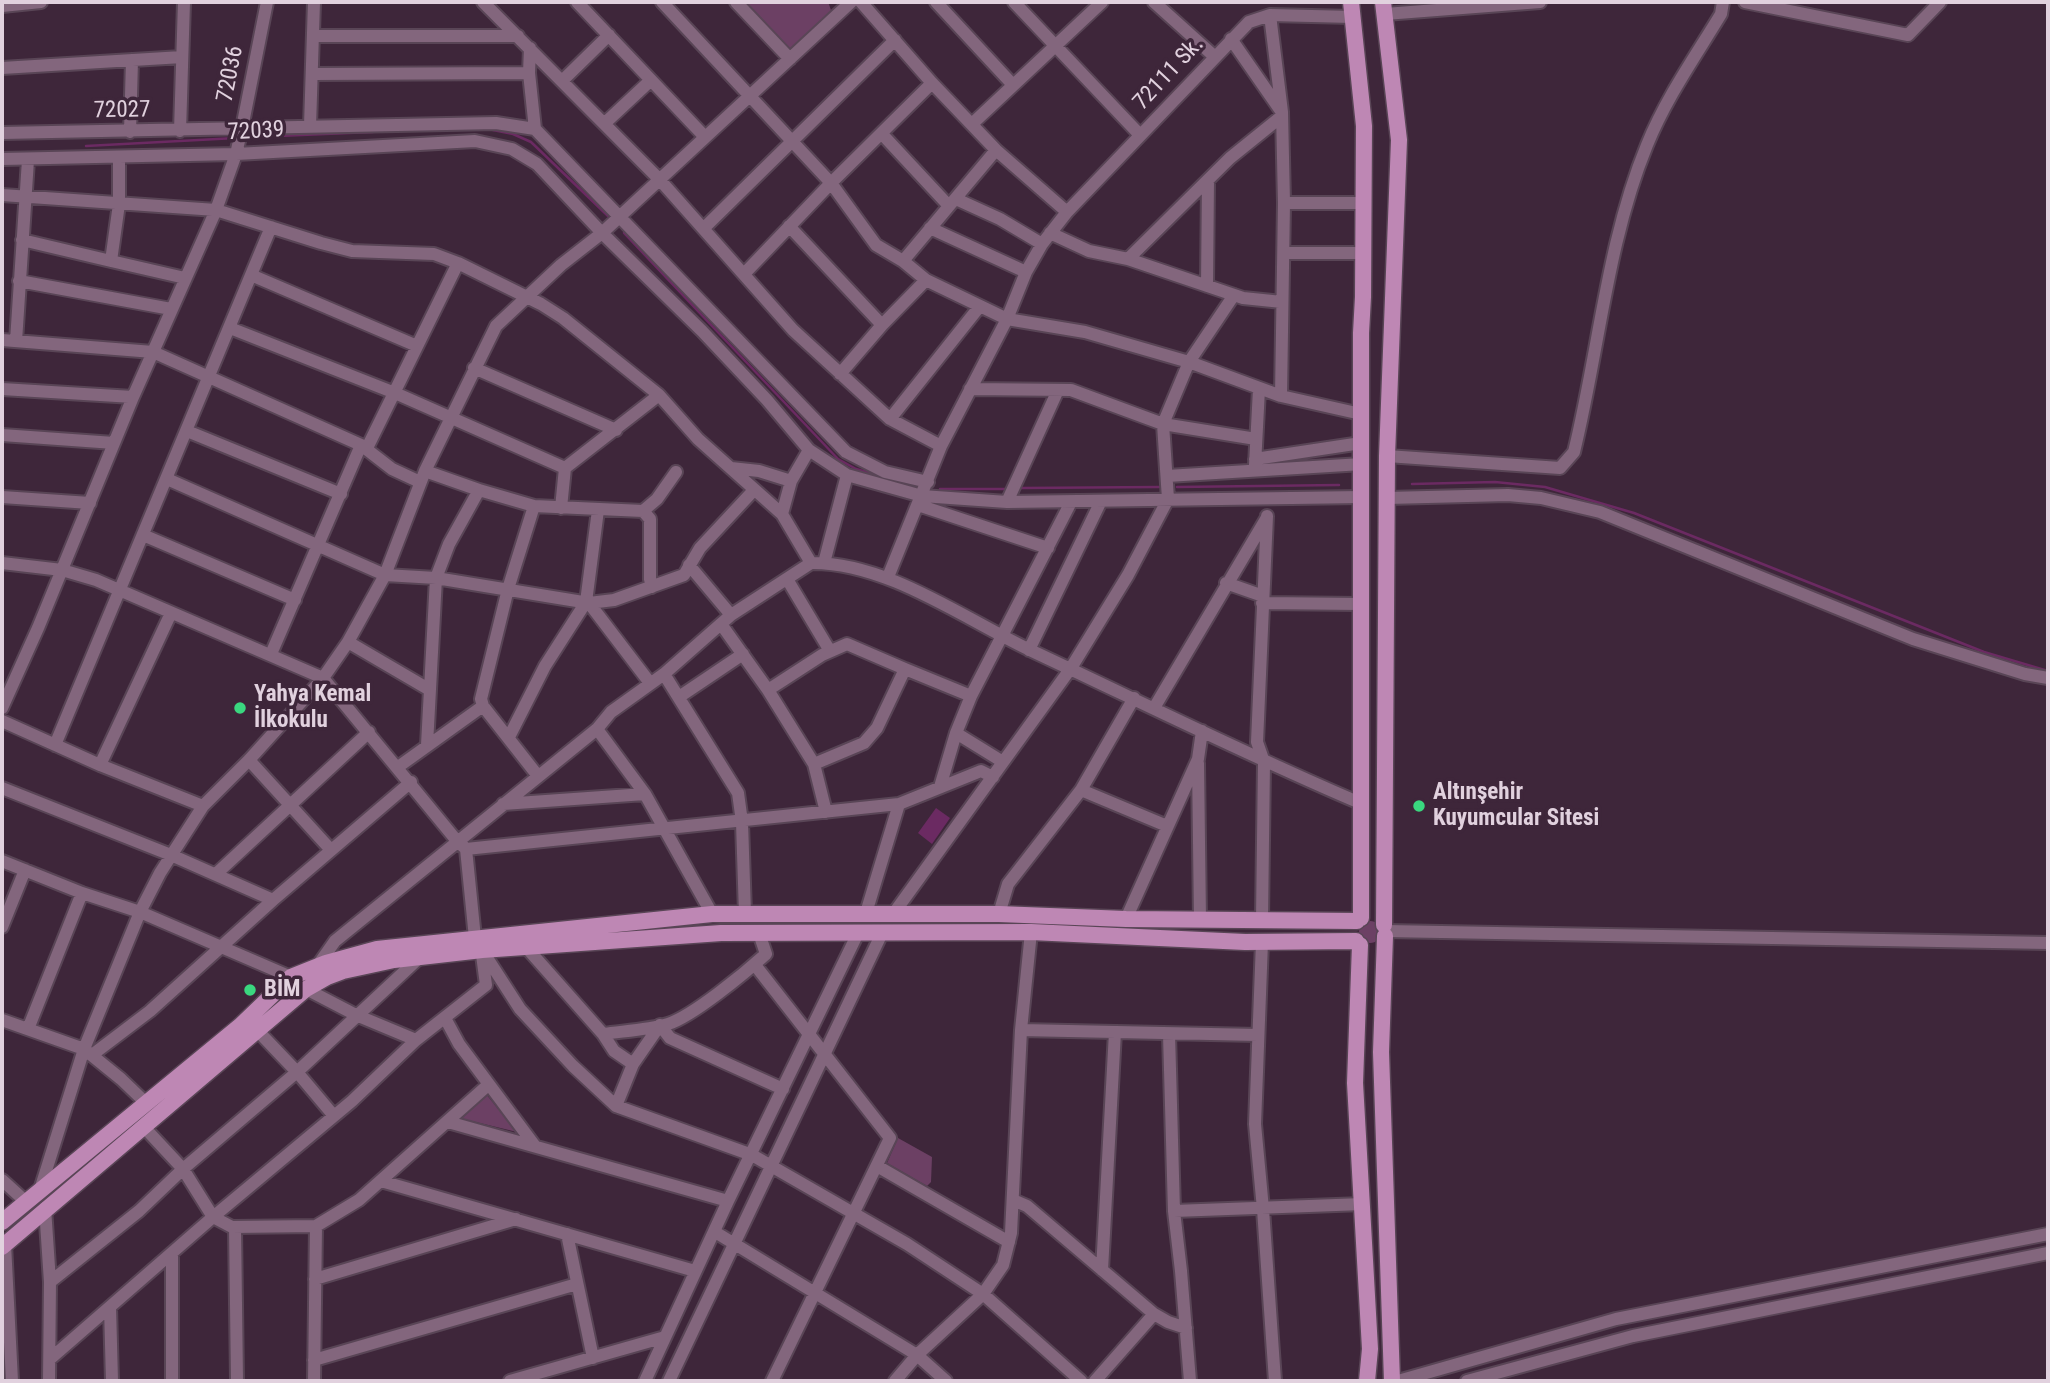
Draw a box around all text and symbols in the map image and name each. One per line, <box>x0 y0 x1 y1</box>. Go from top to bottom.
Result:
street label: 72111 Sk. <box>1128 32 1210 116</box>
street label: 72036 <box>212 44 250 104</box>
street label: 72027 <box>93 97 151 125</box>
street label: 72039 <box>227 117 285 147</box>
place label: Yahya Kemal İlkokulu <box>254 681 371 735</box>
marker: Yahya Kemal İlkokulu <box>232 700 248 716</box>
place label: Altınşehir Kuyumcular Sitesi <box>1433 779 1599 833</box>
marker: Altınşehir Kuyumcular Sitesi <box>1411 798 1427 814</box>
place label: BİM <box>264 976 301 1004</box>
marker: BİM <box>242 982 258 998</box>

